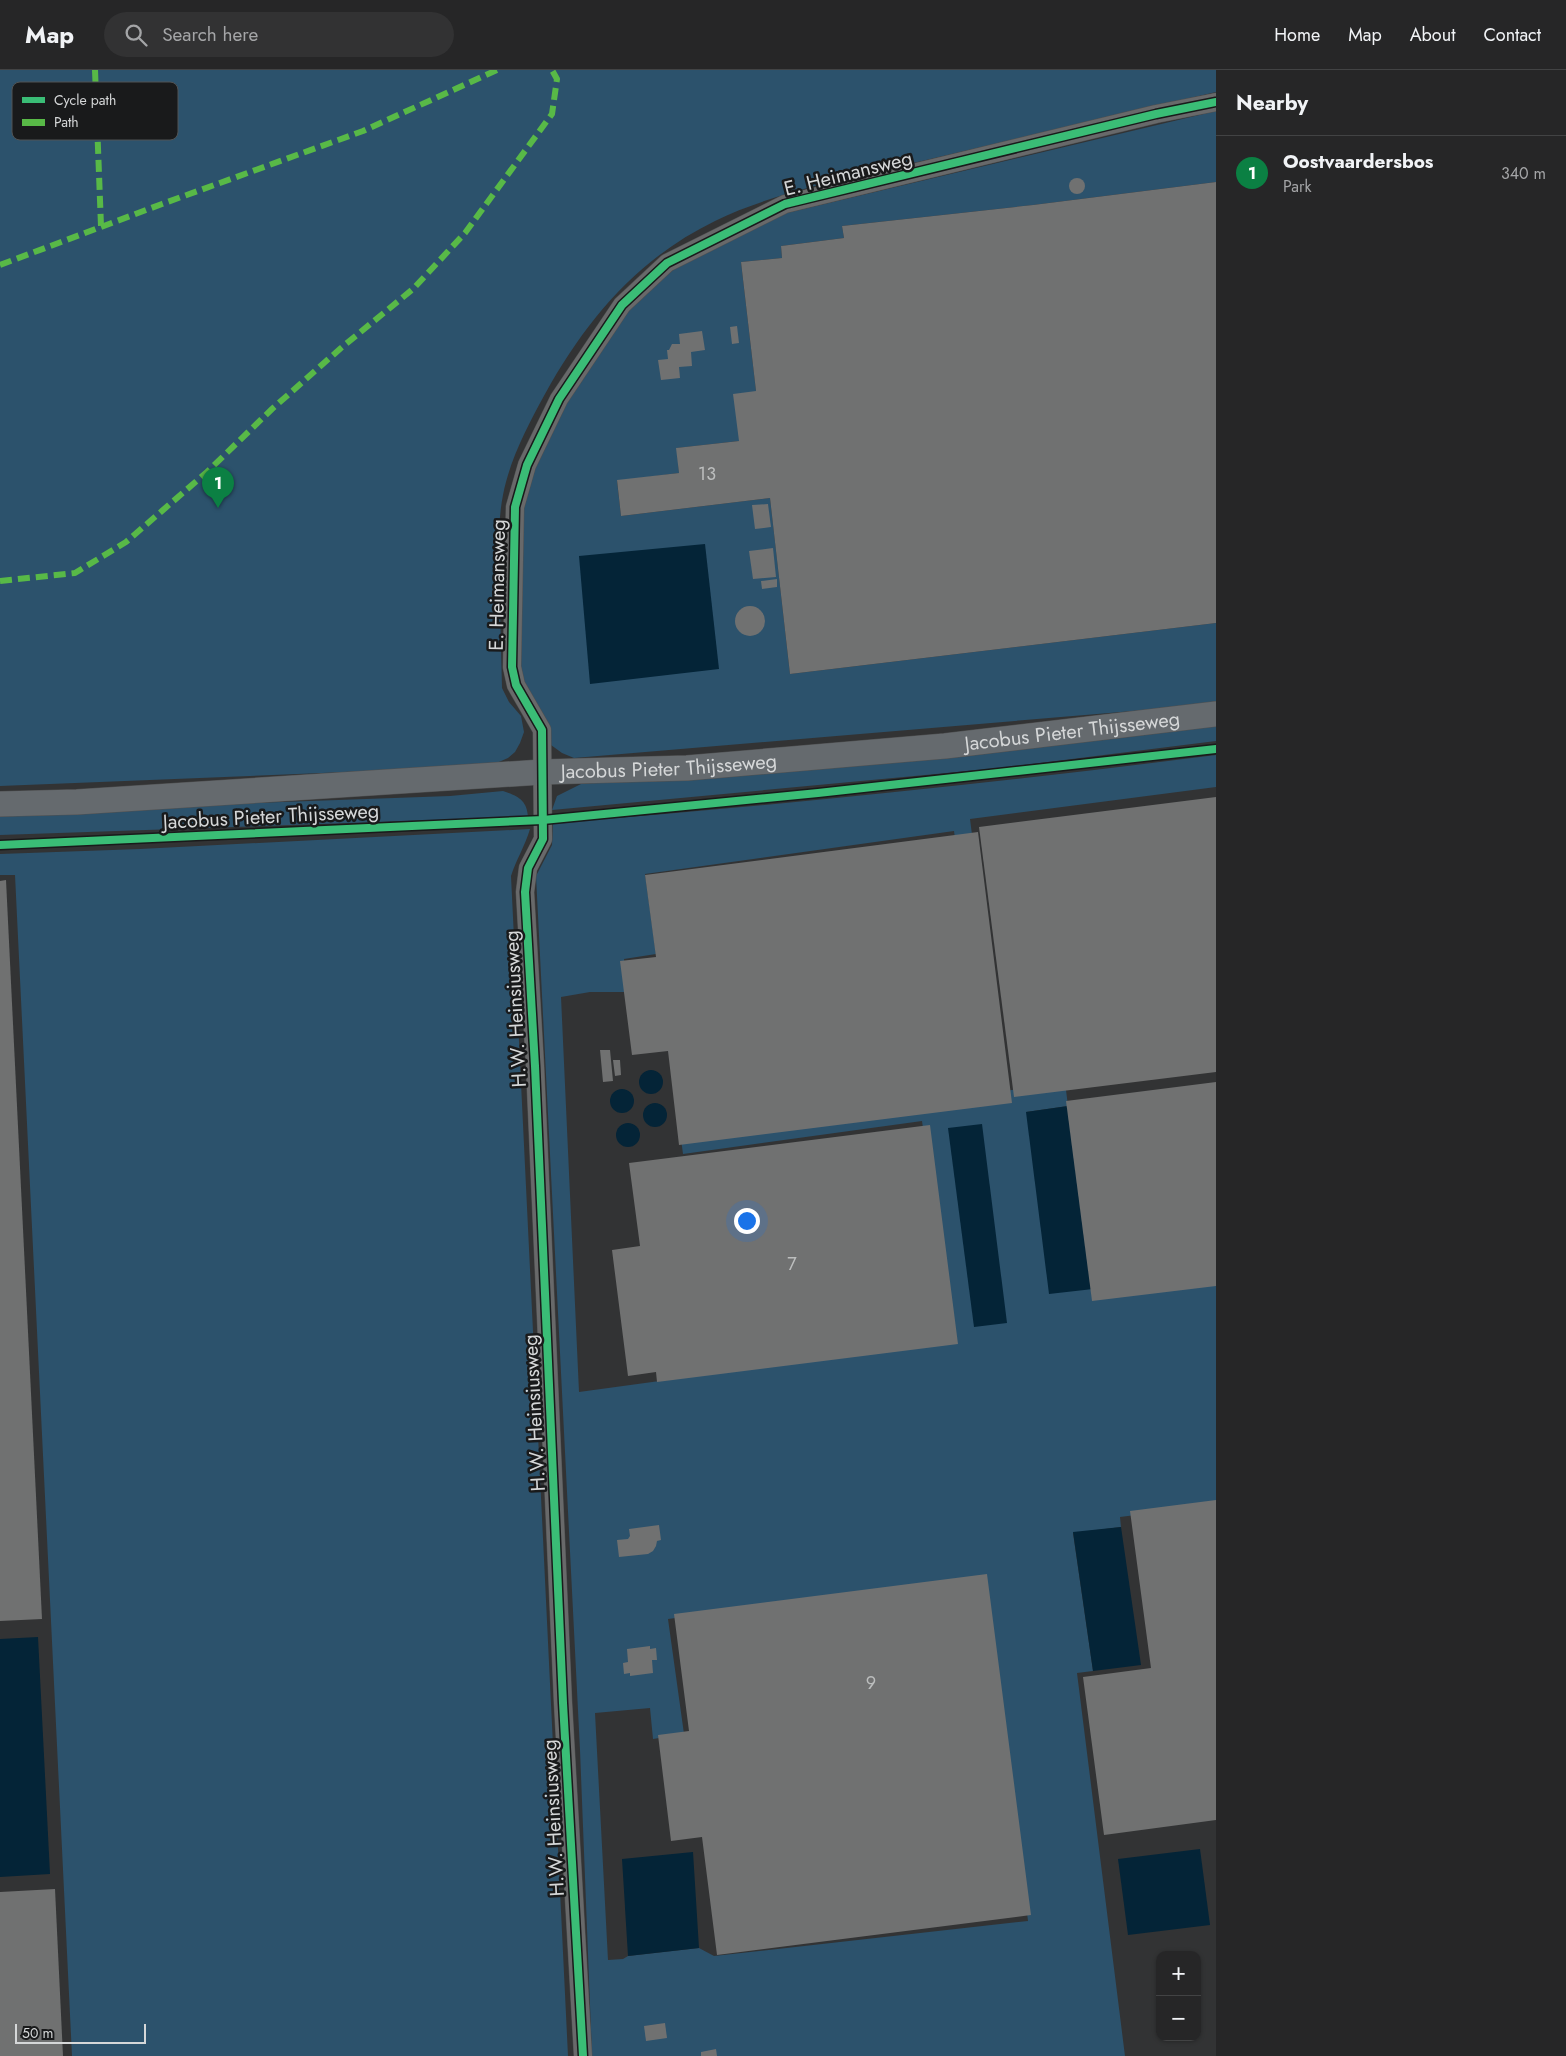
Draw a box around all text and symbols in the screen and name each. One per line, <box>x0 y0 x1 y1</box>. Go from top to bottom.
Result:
search box <box>104 12 454 57</box>
text: Map <box>25 17 74 52</box>
icon: search <box>122 21 150 49</box>
text: Search here <box>162 21 258 48</box>
text: Home <box>1274 22 1320 48</box>
text: Map <box>1348 22 1382 48</box>
text: About <box>1410 22 1455 48</box>
text: Contact <box>1483 22 1541 48</box>
legend <box>12 82 178 140</box>
text: Nearby <box>1236 88 1308 118</box>
text: Cycle path <box>54 90 116 110</box>
text: Path <box>54 112 79 132</box>
street label: E. Heimansweg <box>781 144 915 203</box>
text: Oostvaardersbos <box>1283 148 1434 175</box>
text: 1 <box>1248 162 1256 185</box>
text: 340 m <box>1501 162 1546 185</box>
text: Park <box>1283 175 1312 198</box>
house number: 13 <box>698 461 716 487</box>
pin: 1 <box>202 467 234 508</box>
street label: E. Heimansweg <box>482 519 513 651</box>
street label: Jacobus Pieter Thijsseweg <box>960 704 1181 759</box>
street label: Jacobus Pieter Thijsseweg <box>557 746 778 787</box>
street label: Jacobus Pieter Thijsseweg <box>159 796 380 837</box>
street label: H.W. Heinsiusweg <box>497 930 534 1088</box>
your location <box>734 1208 760 1234</box>
house number: 7 <box>787 1251 797 1277</box>
street label: H.W. Heinsiusweg <box>516 1334 553 1492</box>
house number: 9 <box>866 1670 876 1696</box>
street label: H.W. Heinsiusweg <box>535 1739 572 1897</box>
map controls <box>1156 1951 1201 2041</box>
button: + <box>1156 1951 1201 1996</box>
button: − <box>1156 1996 1201 2041</box>
scale bar <box>15 2021 146 2044</box>
text: 50 m <box>22 2023 53 2043</box>

